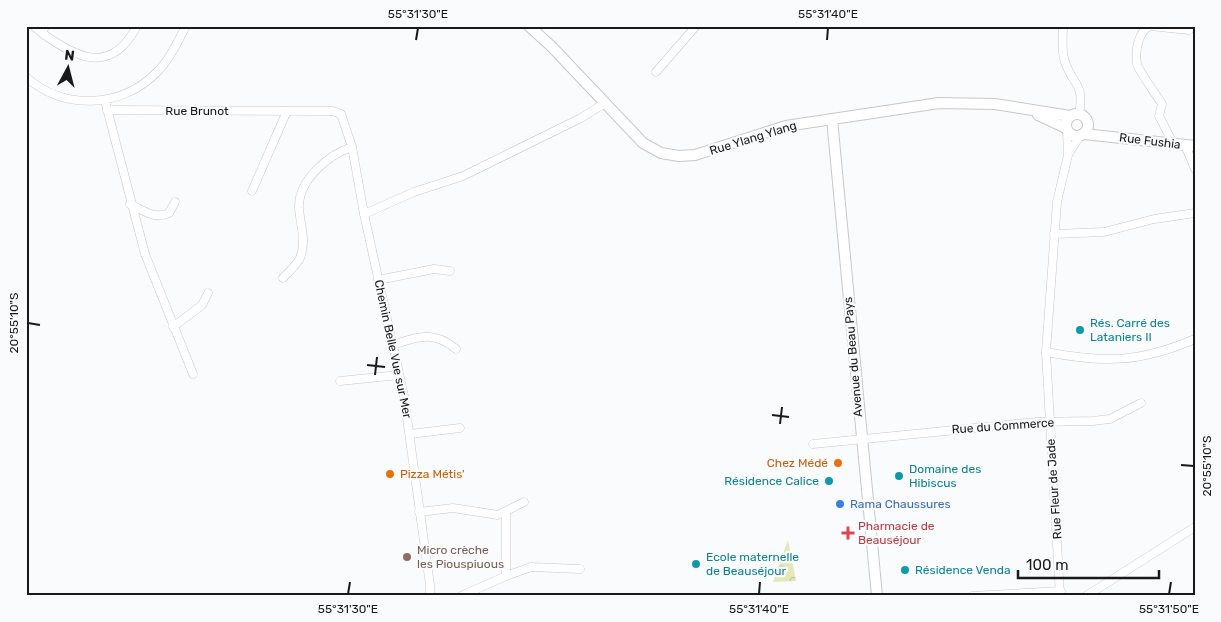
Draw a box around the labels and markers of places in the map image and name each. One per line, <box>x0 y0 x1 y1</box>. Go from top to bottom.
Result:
place label: Rés. Carré des Lataniers II <box>1090 316 1170 344</box>
marker: Rés. Carré des Lataniers II <box>1074 324 1086 336</box>
place label: Chez Médé <box>767 456 828 470</box>
marker: Chez Médé <box>832 457 844 469</box>
place label: Domaine des Hibiscus <box>909 462 981 490</box>
place label: Pizza Métis' <box>400 467 465 481</box>
marker: Pizza Métis' <box>384 468 396 480</box>
marker: Domaine des Hibiscus <box>893 470 905 482</box>
place label: Résidence Calice <box>724 474 819 488</box>
marker: Résidence Calice <box>823 475 835 487</box>
place label: Rama Chaussures <box>850 497 951 511</box>
marker: Rama Chaussures <box>834 498 846 510</box>
place label: Pharmacie de Beauséjour <box>858 519 935 547</box>
marker: Pharmacie de Beauséjour <box>842 527 854 539</box>
place label: Micro crèche les Piouspiuous <box>417 543 504 571</box>
place label: Ecole maternelle de Beauséjour <box>706 550 799 578</box>
marker: Micro crèche les Piouspiuous <box>401 551 413 563</box>
marker: Ecole maternelle de Beauséjour <box>690 558 702 570</box>
place label: Résidence Venda <box>915 563 1011 577</box>
marker: Résidence Venda <box>899 564 911 576</box>

